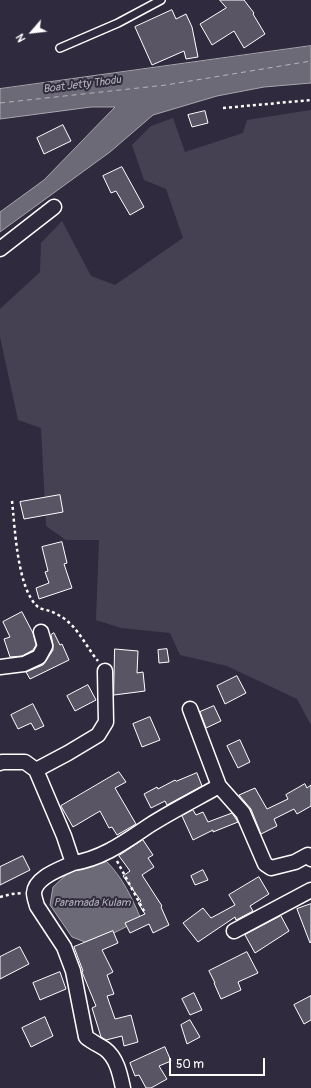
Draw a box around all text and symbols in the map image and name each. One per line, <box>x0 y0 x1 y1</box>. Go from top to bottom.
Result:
north arrow <box>12 12 52 52</box>
text: N <box>13 32 28 44</box>
water label: Boat Jetty Thodu <box>42 74 122 96</box>
water label: Paramada Kulam <box>53 896 131 910</box>
scale bar <box>171 1050 267 1076</box>
text: 50 m <box>176 1057 204 1072</box>

